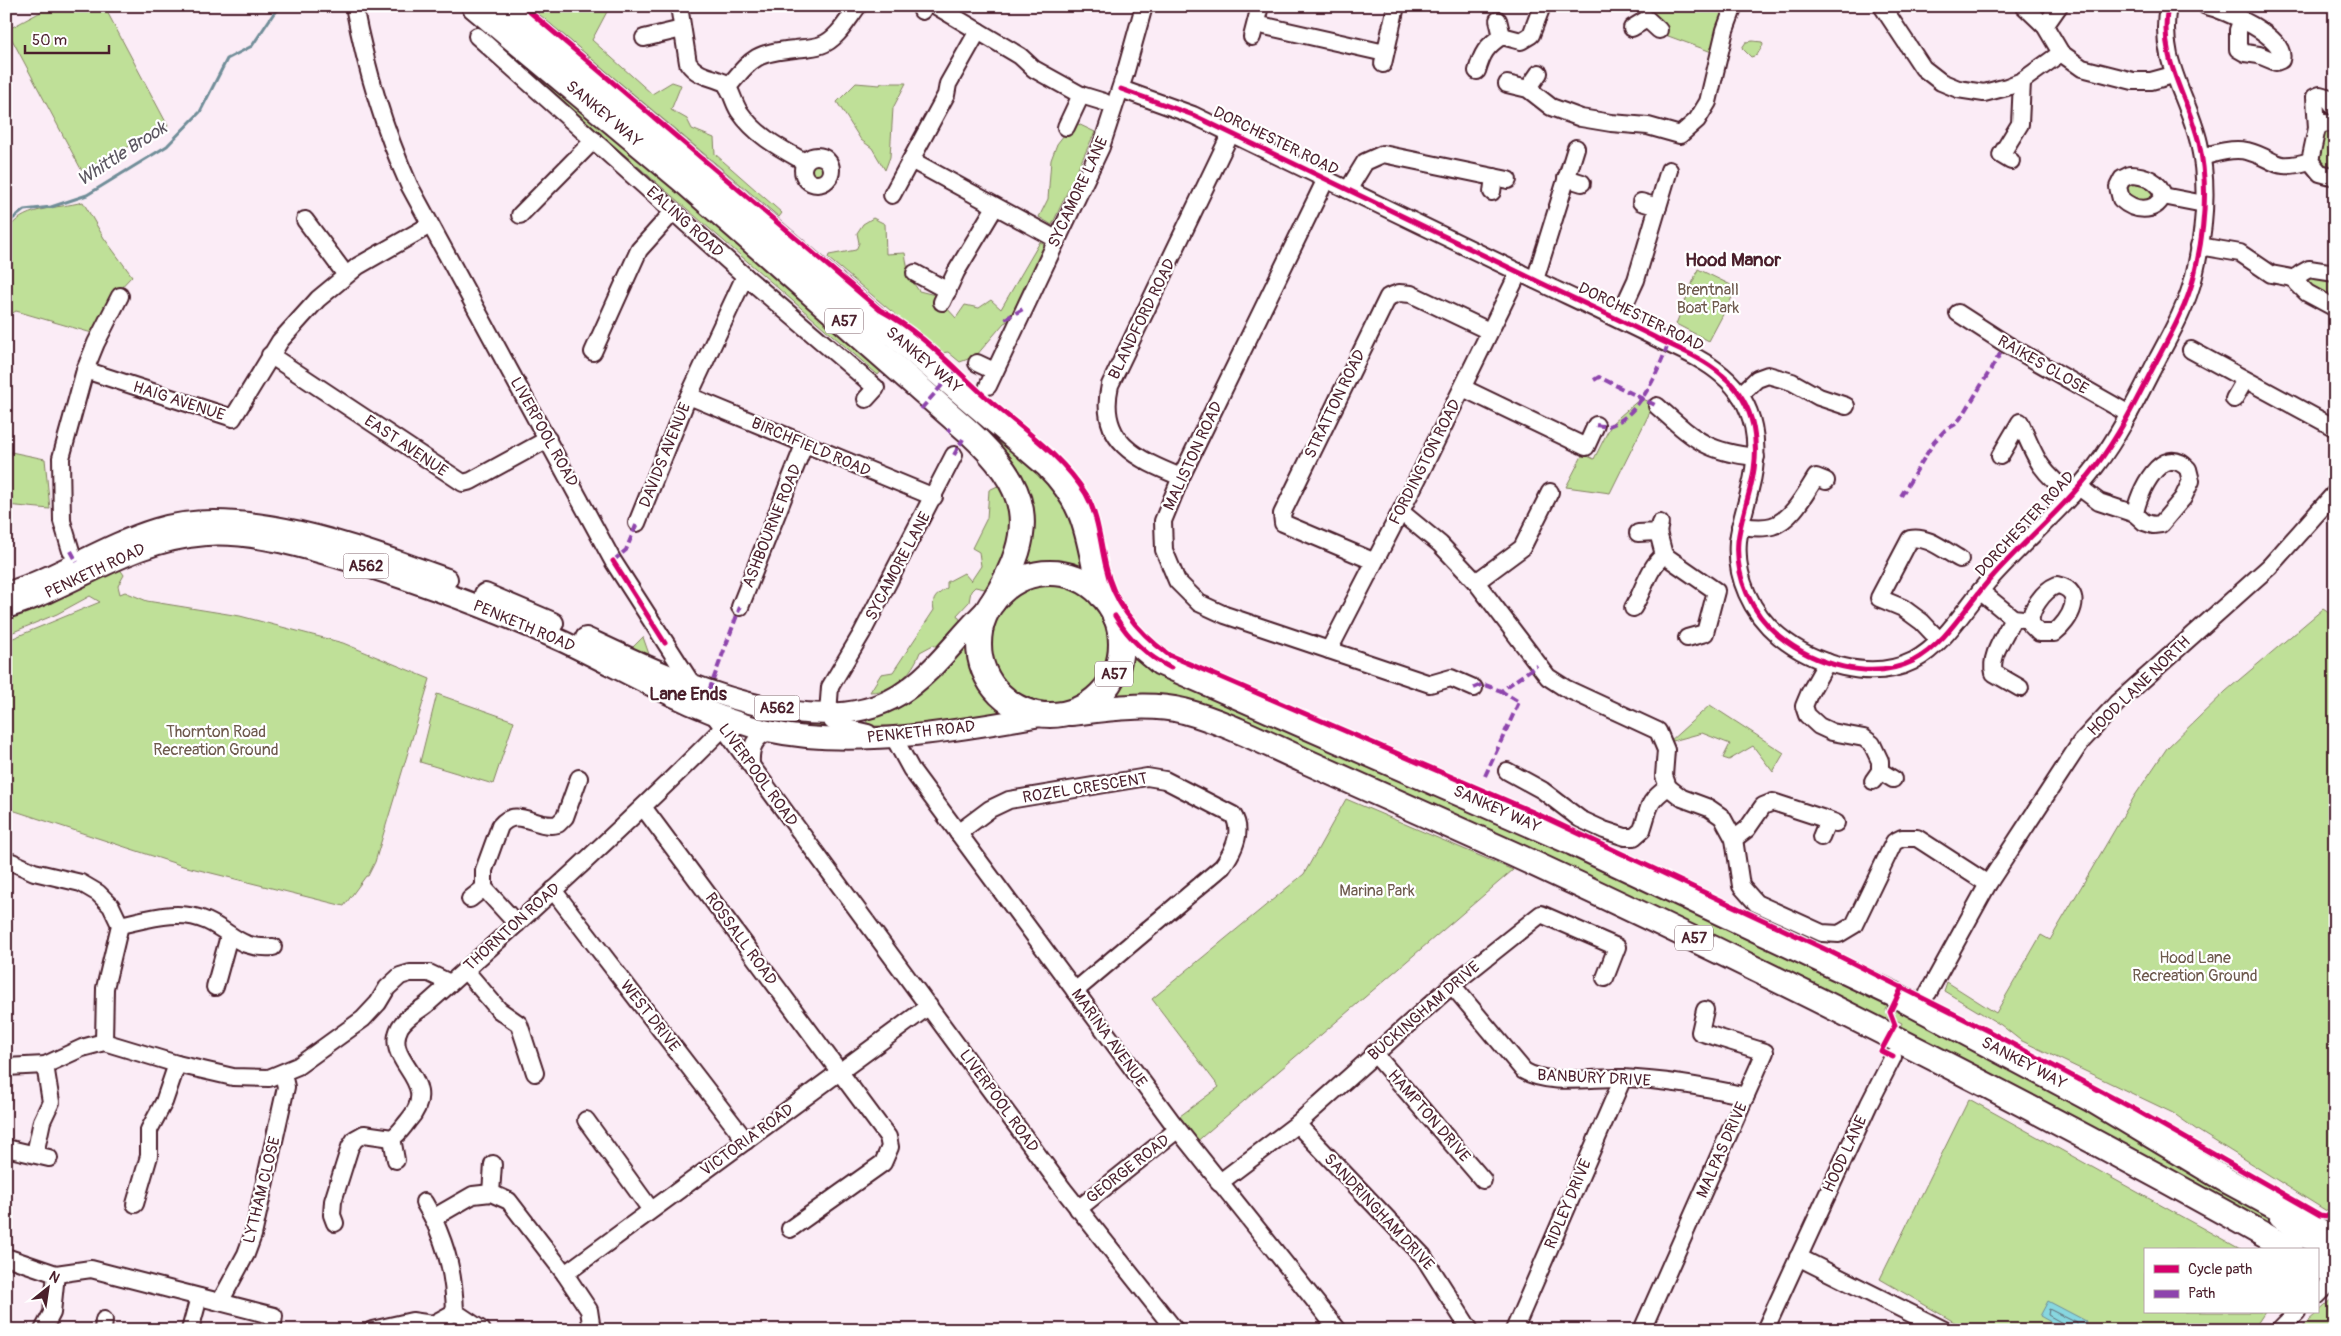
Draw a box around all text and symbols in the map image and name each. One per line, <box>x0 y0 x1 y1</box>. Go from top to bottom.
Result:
scale bar <box>25 22 109 54</box>
text: 50 m <box>32 31 67 50</box>
street label: SANKEY WAY <box>562 76 646 152</box>
street label: DORCHESTER ROAD <box>1210 102 1342 180</box>
water label: Whittle Brook <box>73 116 172 191</box>
street label: SYCAMORE LANE <box>1044 133 1112 251</box>
street label: EALING ROAD <box>642 182 728 262</box>
district label: Hood Manor <box>1685 248 1781 272</box>
street label: BLANDFORD ROAD <box>1104 255 1180 383</box>
street label: DORCHESTER ROAD <box>1575 278 1707 356</box>
park label: Brentnall Boat Park <box>1677 280 1740 318</box>
road number: A57 <box>825 308 863 334</box>
street label: SANKEY WAY <box>882 322 966 398</box>
street label: RAIKES CLOSE <box>1994 331 2092 399</box>
street label: STRATTON ROAD <box>1300 346 1370 462</box>
street label: LIVERPOOL ROAD <box>506 374 582 490</box>
street label: HAIG AVENUE <box>131 377 227 425</box>
street label: FORDINGTON ROAD <box>1385 396 1465 528</box>
street label: MALISTON ROAD <box>1159 398 1227 514</box>
street label: DAVIDS AVENUE <box>635 400 695 510</box>
street label: EAST AVENUE <box>360 411 452 481</box>
street label: BIRCHFIELD ROAD <box>748 413 874 481</box>
street label: ASHBOURNE ROAD <box>738 461 806 591</box>
street label: DORCHESTER ROAD <box>1971 467 2079 581</box>
street label: SYCAMORE LANE <box>861 508 935 624</box>
street label: PENKETH ROAD <box>42 539 148 603</box>
road number: A562 <box>344 554 388 578</box>
street label: PENKETH ROAD <box>470 596 578 656</box>
street label: HOOD LANE NORTH <box>2083 632 2195 740</box>
road number: A57 <box>1095 662 1133 686</box>
district label: Lane Ends <box>649 683 728 706</box>
road number: A562 <box>754 696 800 720</box>
street label: PENKETH ROAD <box>866 716 976 748</box>
street label: LIVERPOOL ROAD <box>714 720 802 830</box>
park label: Thornton Road Recreation Ground <box>153 722 279 760</box>
street label: ROZEL CRESCENT <box>1021 768 1149 808</box>
street label: SANKEY WAY <box>1450 781 1544 837</box>
street label: THORNTON ROAD <box>460 879 564 975</box>
park label: Marina Park <box>1339 881 1415 901</box>
street label: ROSSALL ROAD <box>701 889 781 989</box>
road number: A57 <box>1675 926 1713 950</box>
park label: Hood Lane Recreation Ground <box>2132 948 2258 986</box>
street label: BUCKINGHAM DRIVE <box>1364 957 1484 1065</box>
street label: WEST DRIVE <box>616 976 684 1056</box>
street label: MARINA AVENUE <box>1067 985 1151 1091</box>
street label: SANKEY WAY <box>1978 1032 2070 1094</box>
street label: LIVERPOOL ROAD <box>955 1046 1043 1156</box>
street label: BANBURY DRIVE <box>1537 1065 1651 1091</box>
street label: HAMPTON DRIVE <box>1383 1066 1475 1166</box>
street label: VICTORIA ROAD <box>696 1099 798 1181</box>
street label: MALPAS DRIVE <box>1692 1099 1752 1201</box>
street label: HOOD LANE <box>1819 1112 1871 1196</box>
street label: GEORGE ROAD <box>1082 1130 1174 1208</box>
street label: LYTHAM CLOSE <box>239 1134 285 1246</box>
street label: SANDRINGHAM DRIVE <box>1320 1149 1438 1275</box>
street label: RIDLEY DRIVE <box>1540 1156 1596 1252</box>
legend <box>2144 1248 2318 1314</box>
text: Cycle path <box>2188 1260 2252 1279</box>
north arrow <box>22 1264 72 1314</box>
text: N <box>46 1267 63 1287</box>
text: Path <box>2188 1284 2215 1303</box>

